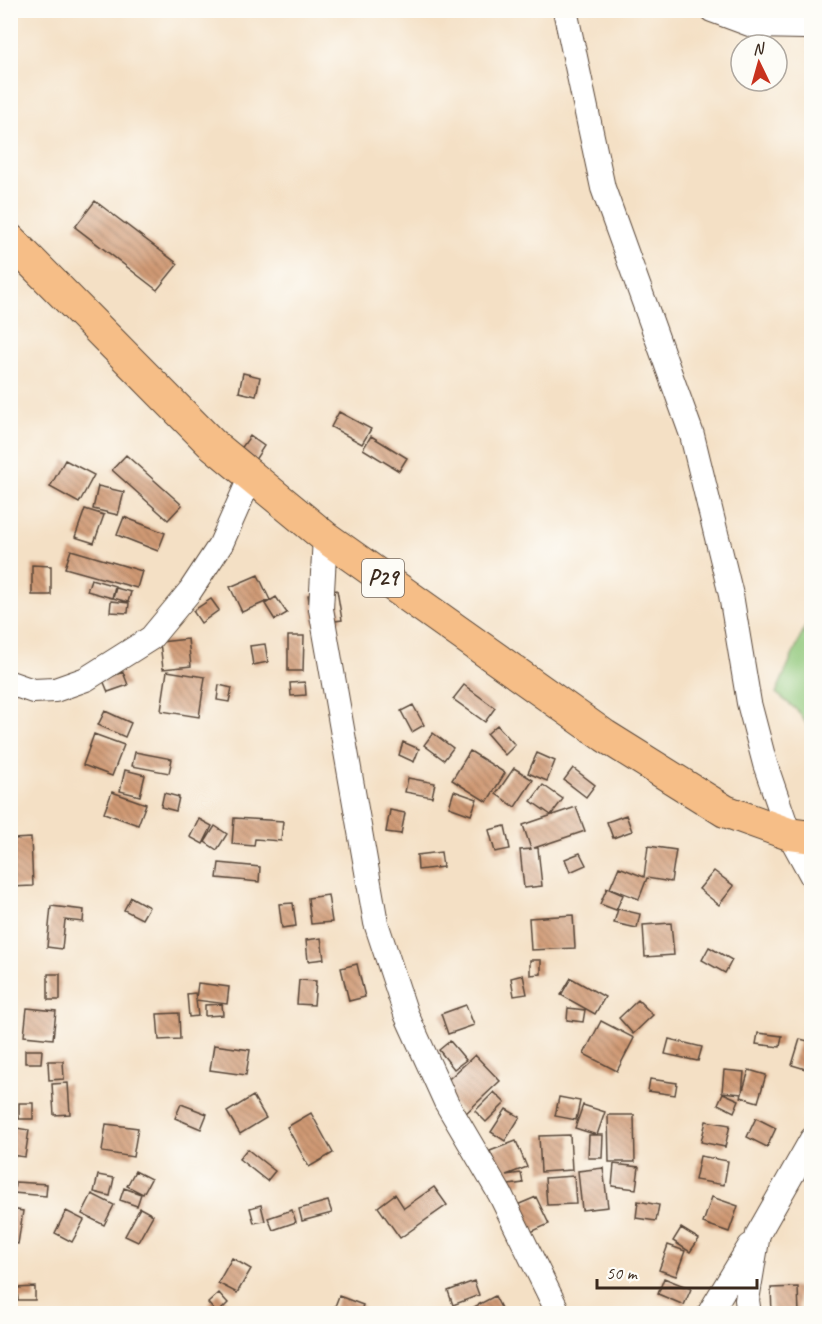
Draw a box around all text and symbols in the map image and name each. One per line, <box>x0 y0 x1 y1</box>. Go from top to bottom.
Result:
north arrow <box>729 33 789 93</box>
text: N <box>752 38 767 59</box>
road number: P29 <box>362 559 404 597</box>
scale bar <box>597 1252 758 1290</box>
text: 50 m <box>606 1262 639 1284</box>

